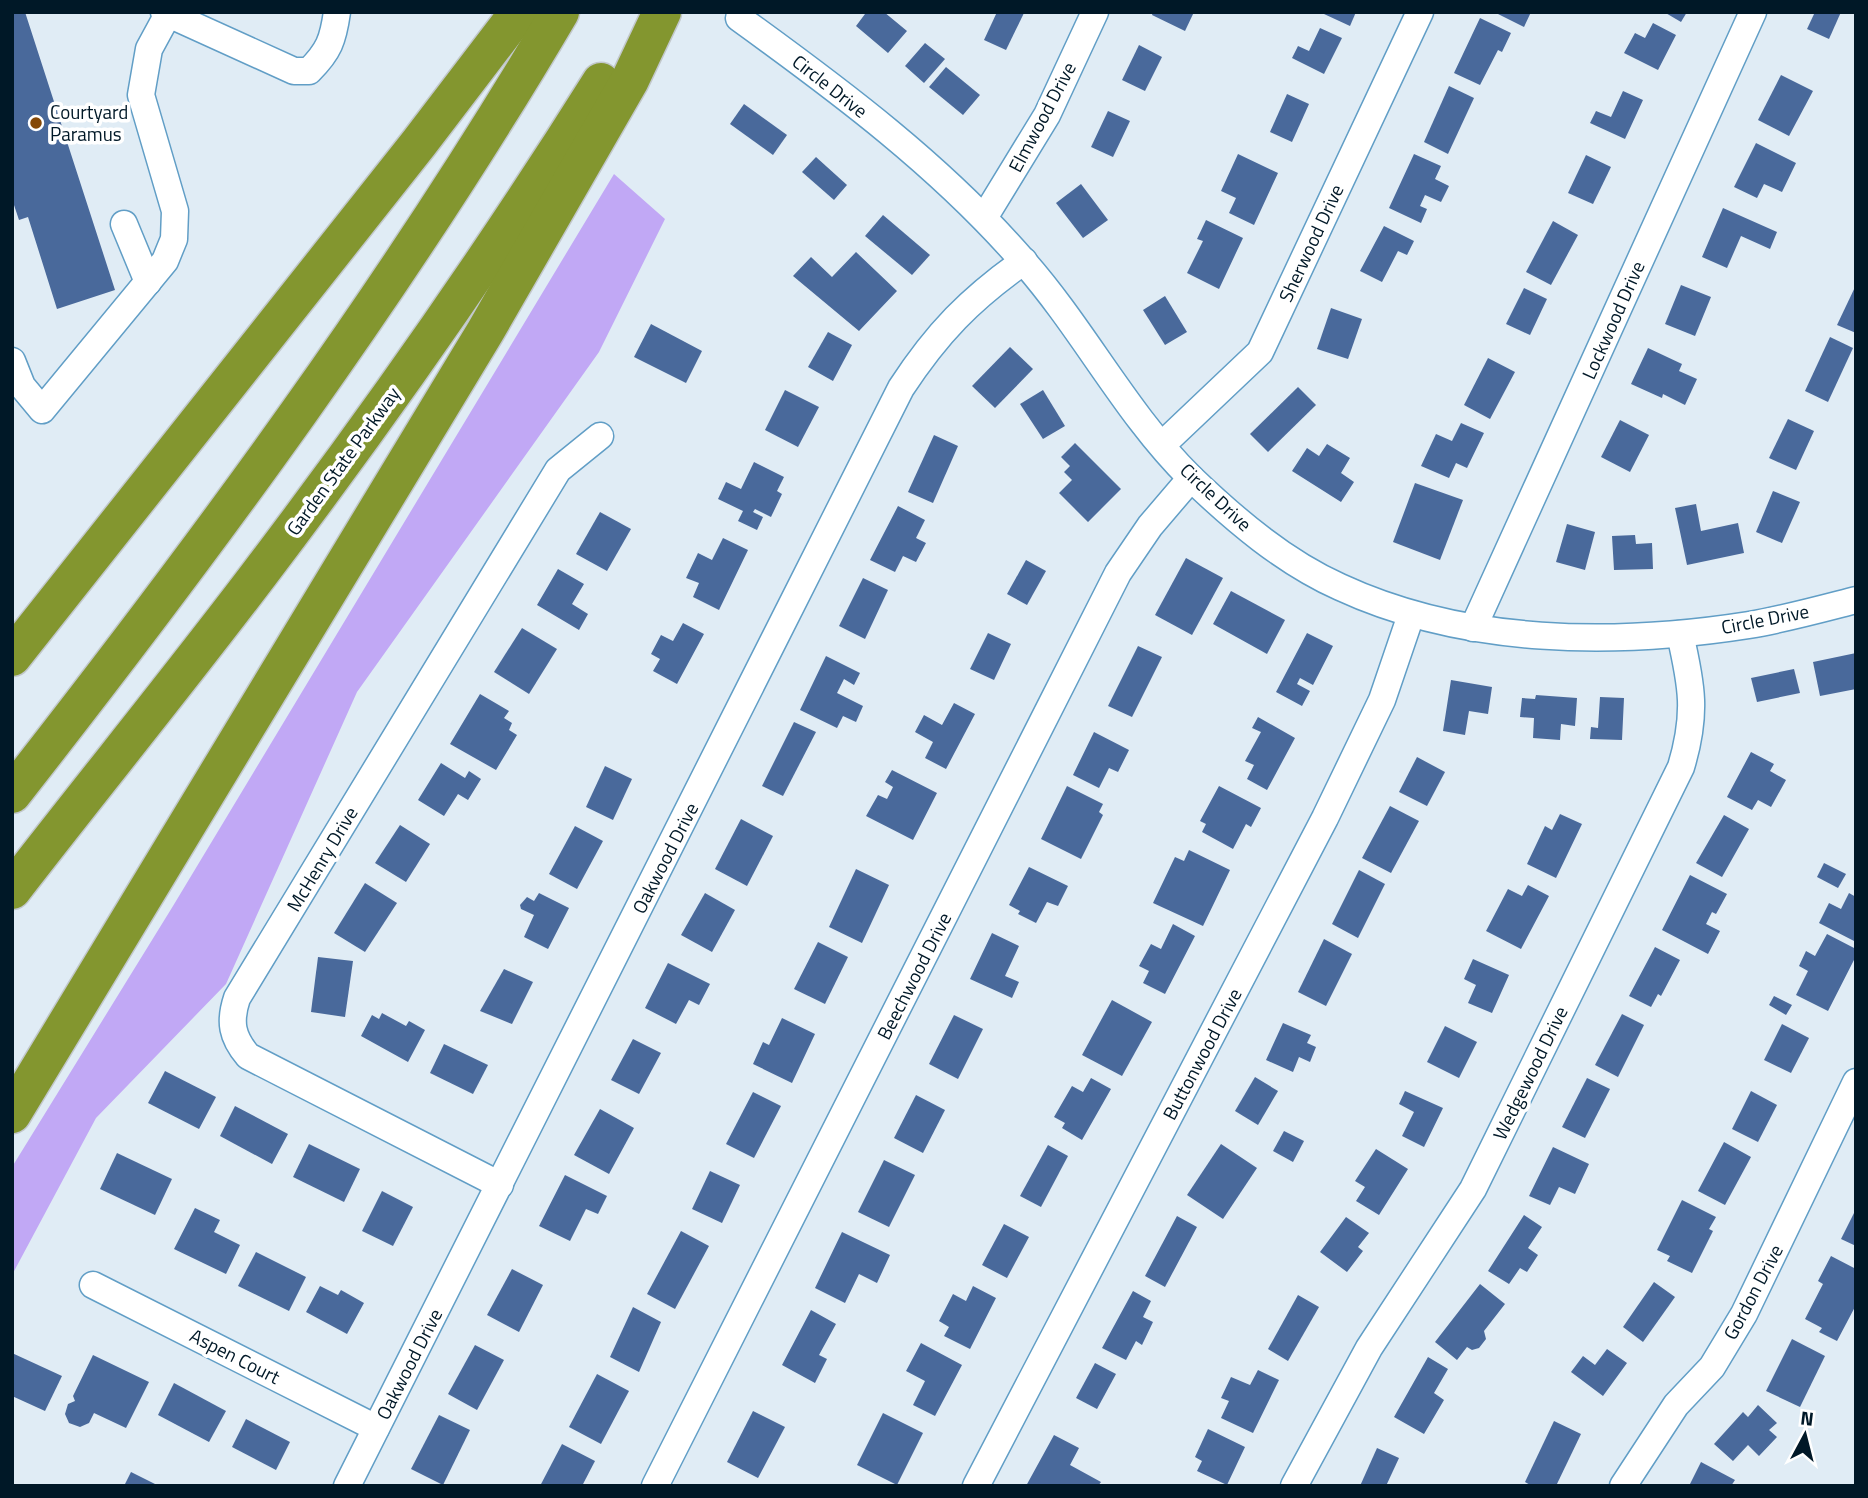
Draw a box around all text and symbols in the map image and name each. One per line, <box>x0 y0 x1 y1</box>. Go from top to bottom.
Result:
street label: Circle Drive <box>786 47 874 124</box>
street label: Elmwood Drive <box>1000 57 1083 177</box>
place label: Courtyard Paramus <box>50 97 128 148</box>
marker: Courtyard Paramus <box>28 115 44 131</box>
street label: Sherwood Drive <box>1271 179 1351 306</box>
street label: Lockwood Drive <box>1574 256 1652 384</box>
street label: Garden State Parkway <box>279 380 407 541</box>
street label: Circle Drive <box>1174 456 1259 538</box>
street label: Circle Drive <box>1719 596 1811 641</box>
street label: Oakwood Drive <box>624 797 705 918</box>
street label: McHenry Drive <box>279 801 364 917</box>
street label: Beechwood Drive <box>869 907 958 1045</box>
street label: Buttonwood Drive <box>1155 983 1249 1125</box>
street label: Wedgewood Drive <box>1485 1001 1574 1145</box>
street label: Gordon Drive <box>1715 1239 1790 1345</box>
street label: Oakwood Drive <box>368 1303 449 1424</box>
street label: Aspen Court <box>185 1320 286 1391</box>
north arrow <box>1770 1400 1840 1470</box>
text: N <box>1799 1402 1815 1433</box>

